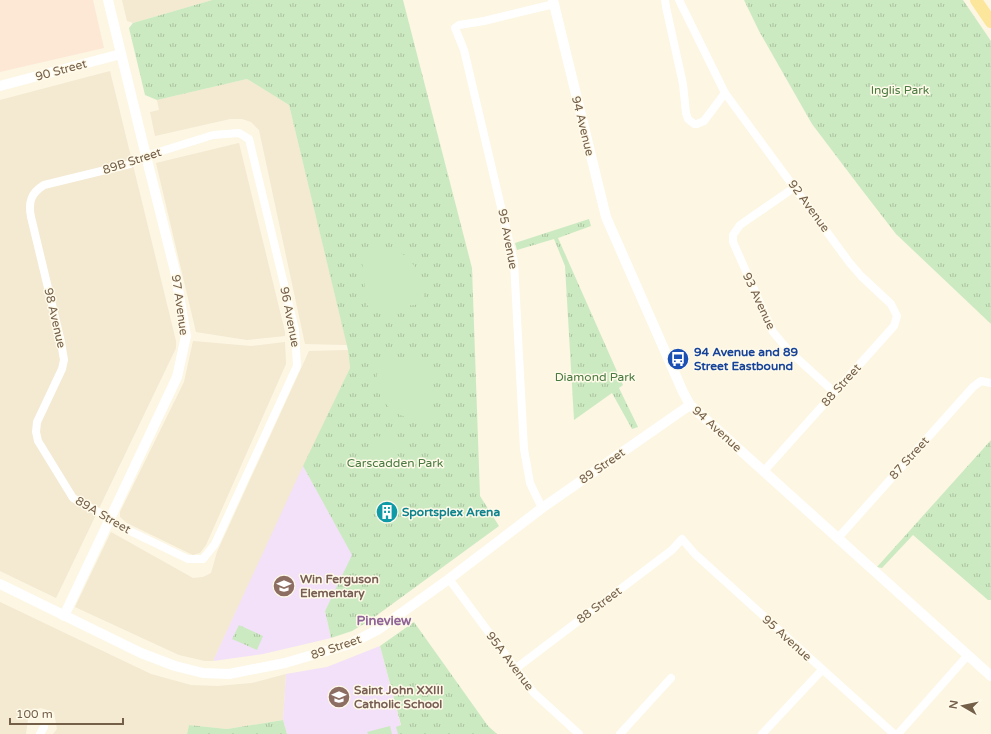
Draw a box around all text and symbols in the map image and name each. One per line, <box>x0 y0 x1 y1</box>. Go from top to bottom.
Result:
street label: 90 Street <box>34 56 89 84</box>
park label: Inglis Park <box>871 83 930 97</box>
street label: 94 Avenue <box>569 95 597 158</box>
street label: 89B Street <box>101 145 163 177</box>
street label: 92 Avenue <box>785 177 833 235</box>
street label: 95 Avenue <box>495 208 521 271</box>
street label: 93 Avenue <box>740 270 778 332</box>
street label: 97 Avenue <box>169 274 191 336</box>
street label: 96 Avenue <box>277 286 303 349</box>
street label: 98 Avenue <box>41 287 69 350</box>
place label: 94 Avenue and 89 Street Eastbound <box>694 345 799 373</box>
bus stop icon: 94 Avenue and 89 Street Eastbound <box>665 346 691 372</box>
street label: 88 Street <box>818 361 864 409</box>
park label: Diamond Park <box>555 370 636 384</box>
street label: 94 Avenue <box>690 403 745 455</box>
street label: 87 Street <box>886 434 932 482</box>
street label: 89 Street <box>576 445 628 487</box>
park label: Carscadden Park <box>347 456 444 470</box>
street label: 89A Street <box>73 494 133 537</box>
building icon: Sportsplex Arena <box>374 499 400 525</box>
place label: Sportsplex Arena <box>402 505 500 520</box>
place label: Win Ferguson Elementary <box>300 572 379 601</box>
school or university icon: Win Ferguson Elementary <box>271 573 297 599</box>
street label: 88 Street <box>574 583 624 626</box>
street label: 95 Avenue <box>760 612 815 664</box>
district label: Pineview <box>357 613 412 629</box>
street label: 95A Avenue <box>483 629 537 693</box>
street label: 89 Street <box>309 632 363 662</box>
place label: Saint John XXIII Catholic School <box>354 683 443 711</box>
school or university icon: Saint John XXIII Catholic School <box>326 684 352 710</box>
north arrow <box>943 686 983 726</box>
text: N <box>947 699 961 710</box>
scale bar <box>10 700 123 726</box>
text: 100 m <box>16 707 53 721</box>

